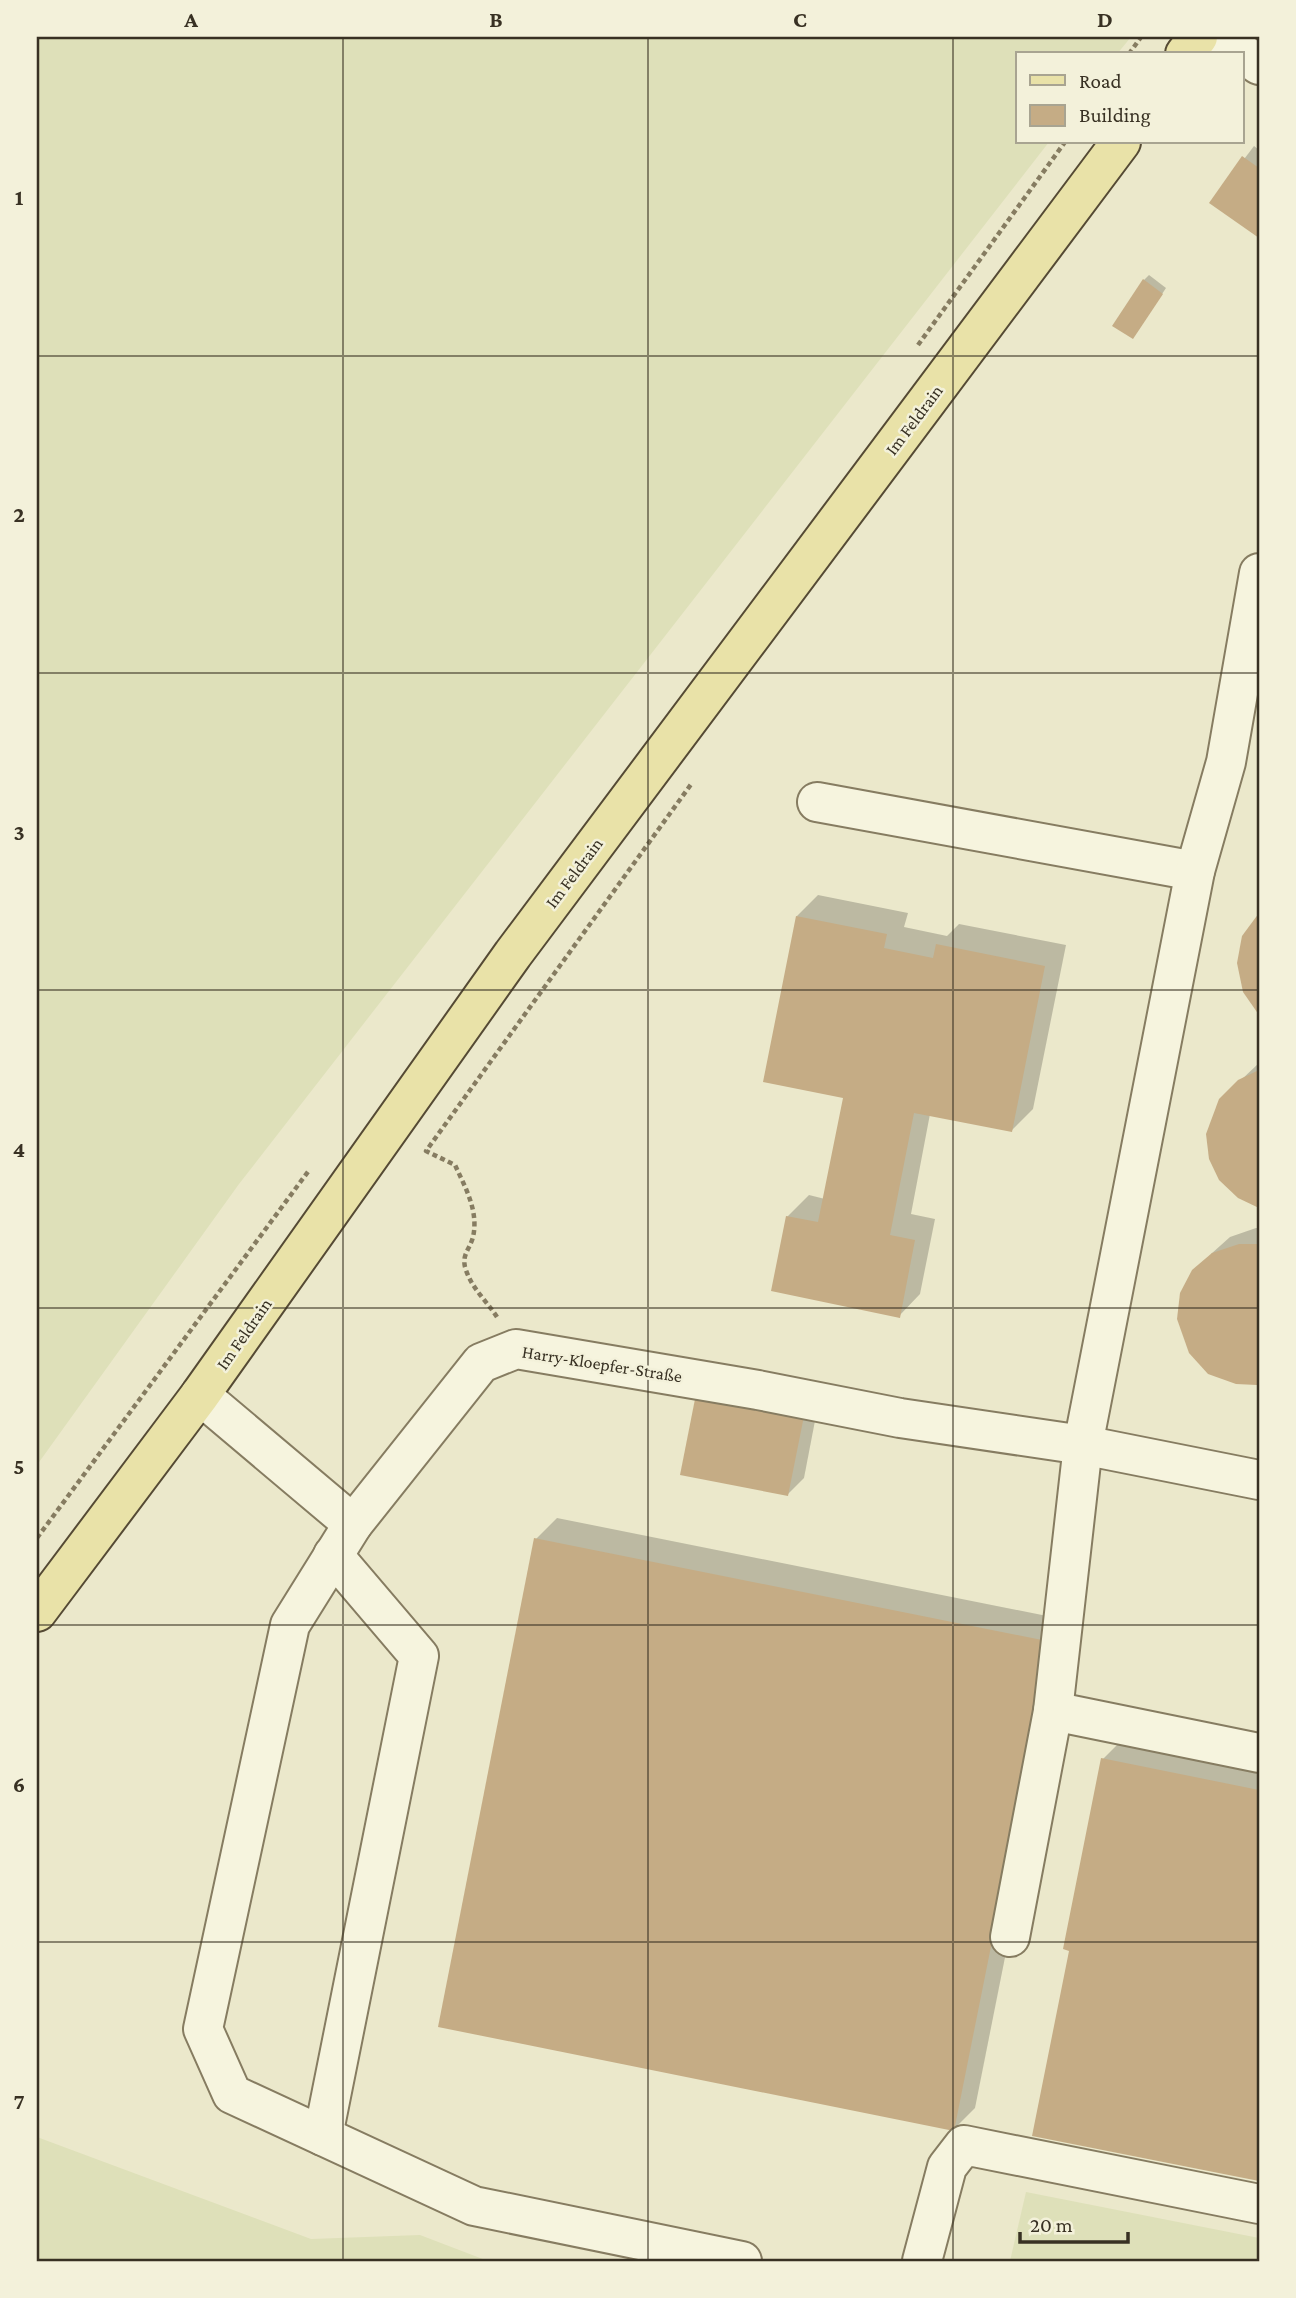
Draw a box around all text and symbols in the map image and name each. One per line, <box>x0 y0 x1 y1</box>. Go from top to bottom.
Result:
text: A <box>183 6 198 32</box>
text: B <box>489 6 503 32</box>
text: C <box>793 6 807 32</box>
text: D <box>1097 6 1113 32</box>
legend <box>1016 52 1244 144</box>
text: Road <box>1079 69 1122 93</box>
text: Building <box>1079 103 1151 127</box>
text: 1 <box>15 184 24 210</box>
street label: Im Feldrain <box>881 381 947 459</box>
text: 2 <box>13 501 25 527</box>
text: 3 <box>13 819 25 845</box>
street label: Im Feldrain <box>541 834 607 912</box>
text: 4 <box>13 1136 25 1162</box>
street label: Im Feldrain <box>212 1294 276 1374</box>
street label: Harry-Kloepfer-Straße <box>521 1341 684 1387</box>
text: 5 <box>13 1453 25 1479</box>
text: 6 <box>13 1771 25 1797</box>
text: 7 <box>13 2088 25 2114</box>
scale bar <box>1020 2200 1128 2244</box>
text: 20 m <box>1030 2213 1073 2237</box>

